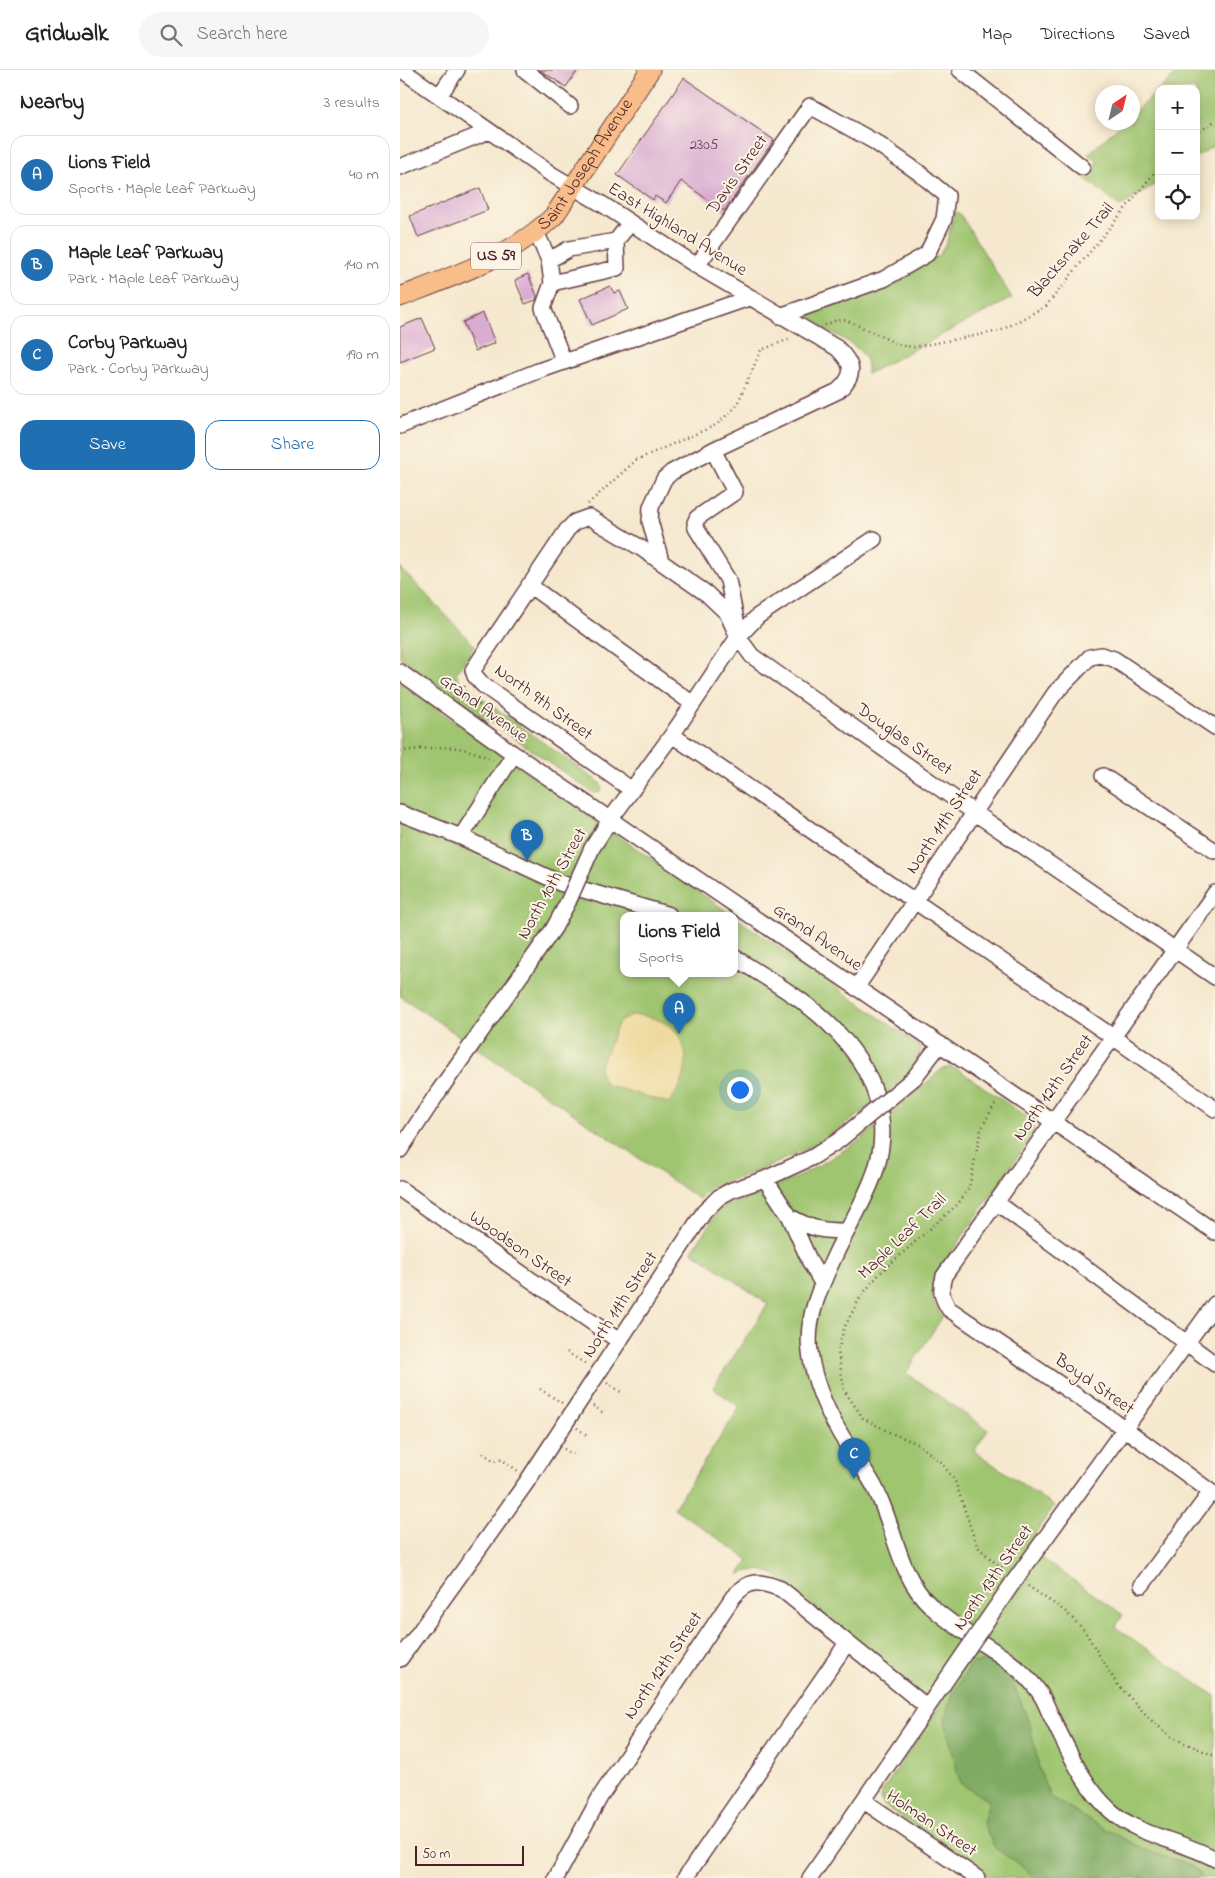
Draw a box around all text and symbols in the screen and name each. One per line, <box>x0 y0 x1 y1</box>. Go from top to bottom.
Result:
search box <box>139 12 489 57</box>
text: Gridwalk <box>25 17 109 52</box>
icon: search <box>157 21 185 49</box>
text: Search here <box>197 21 288 48</box>
text: Map <box>982 22 1012 48</box>
text: Directions <box>1040 22 1115 48</box>
text: Saved <box>1143 22 1190 48</box>
north arrow <box>1095 85 1140 130</box>
map controls <box>1155 85 1200 220</box>
button: + <box>1155 85 1200 130</box>
text: Nearby <box>20 88 84 118</box>
text: 3 results <box>324 91 380 115</box>
street label: Saint Joseph Avenue <box>532 93 641 238</box>
street label: Davis Street <box>700 130 775 221</box>
button: − <box>1155 130 1200 175</box>
house number: 2305 <box>690 134 719 156</box>
text: Lions Field <box>68 150 150 177</box>
text: A <box>32 163 42 187</box>
text: 40 m <box>349 163 379 187</box>
button: locate <box>1155 175 1200 220</box>
text: Sports · Maple Leaf Parkway <box>68 177 256 201</box>
street label: East Highland Avenue <box>602 177 753 285</box>
street label: Blacksnake Trail <box>1022 197 1121 305</box>
text: Maple Leaf Parkway <box>68 240 223 267</box>
road number: US 59 <box>471 242 521 270</box>
text: B <box>32 253 42 277</box>
text: 140 m <box>344 253 379 277</box>
text: Park · Maple Leaf Parkway <box>68 267 239 291</box>
text: Corby Parkway <box>68 330 187 357</box>
text: C <box>33 343 41 367</box>
text: 190 m <box>346 343 379 367</box>
text: Park · Corby Parkway <box>68 357 209 381</box>
button: Save <box>20 420 195 470</box>
button: Share <box>205 420 380 470</box>
street label: North 9th Street <box>488 658 598 748</box>
street label: Grand Avenue <box>433 668 533 751</box>
street label: Douglas Street <box>849 697 957 784</box>
street label: North 11th Street <box>900 764 990 880</box>
pin: B <box>511 820 543 861</box>
street label: North 10th Street <box>512 823 594 945</box>
street label: Grand Avenue <box>767 898 868 979</box>
popup <box>620 912 738 977</box>
text: Lions Field <box>638 919 720 946</box>
text: Sports <box>638 946 684 970</box>
pin: A <box>663 993 695 1034</box>
street label: North 12th Street <box>1007 1029 1101 1147</box>
your location <box>727 1077 753 1103</box>
street label: Maple Leaf Trail <box>853 1188 953 1286</box>
street label: Woodson Street <box>463 1205 577 1295</box>
street label: North 11th Street <box>577 1247 665 1363</box>
street label: Boyd Street <box>1048 1347 1139 1422</box>
pin: C <box>838 1438 870 1479</box>
street label: North 13th Street <box>948 1520 1040 1636</box>
street label: North 12th Street <box>618 1607 710 1725</box>
street label: Holman Street <box>880 1784 982 1864</box>
scale bar <box>415 1843 524 1866</box>
text: 50 m <box>422 1844 450 1865</box>

